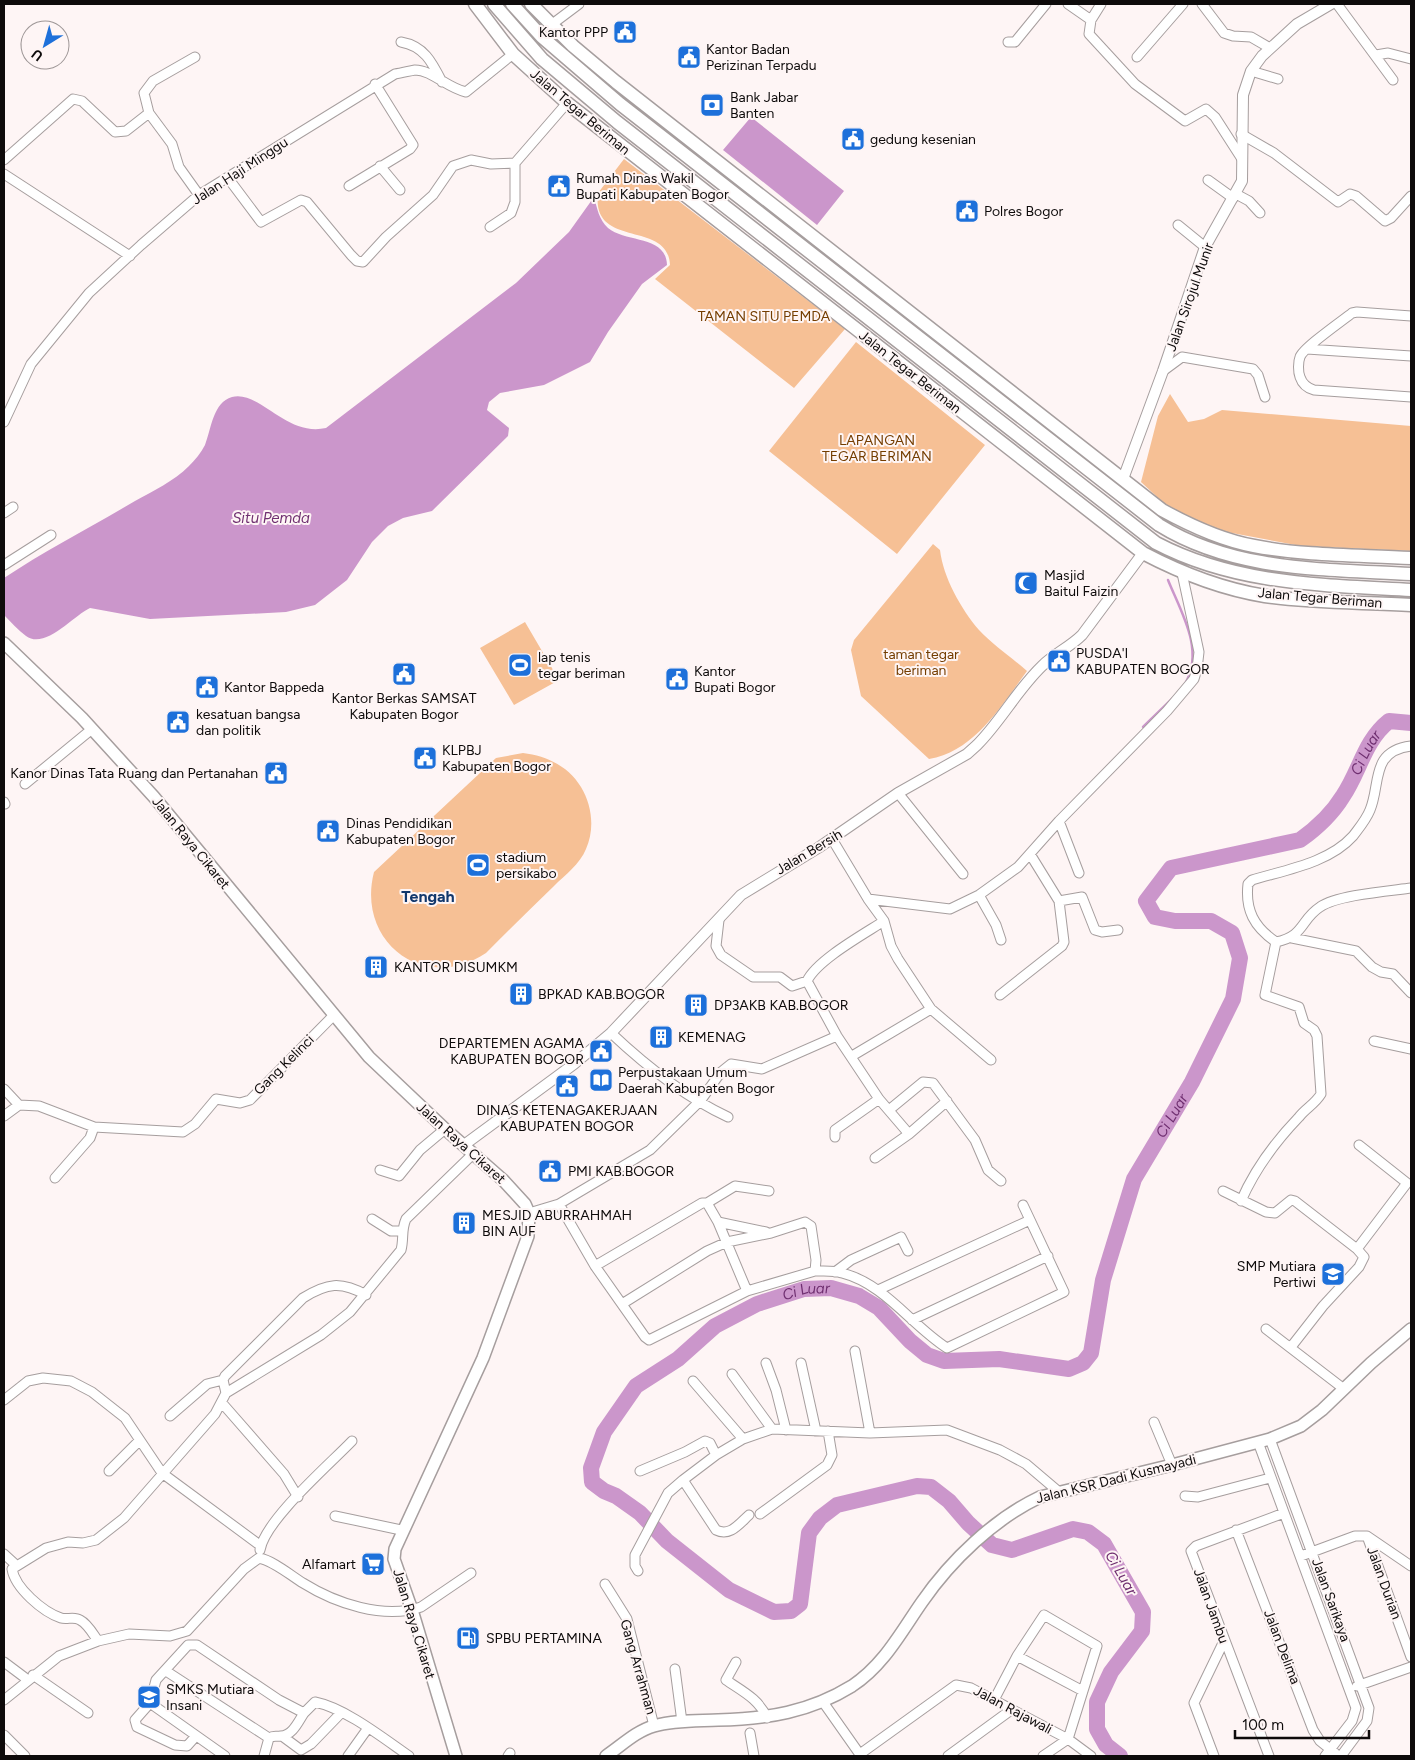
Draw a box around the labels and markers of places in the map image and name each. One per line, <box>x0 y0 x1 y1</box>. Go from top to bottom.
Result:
public building icon: Kantor PPP <box>612 19 638 45</box>
place label: Kantor PPP <box>539 24 608 41</box>
place label: Kantor Badan Perizinan Terpadu <box>706 41 817 74</box>
public building icon: Kantor Badan Perizinan Terpadu <box>676 44 702 70</box>
place label: Bank Jabar Banten <box>730 89 798 122</box>
bank icon: Bank Jabar Banten <box>699 92 725 118</box>
public building icon: gedung kesenian <box>840 126 866 152</box>
place label: gedung kesenian <box>870 131 976 148</box>
place label: Rumah Dinas Wakil Bupati Kabupaten Bogor <box>576 170 729 203</box>
public building icon: Rumah Dinas Wakil Bupati Kabupaten Bogor <box>546 173 572 199</box>
public building icon: Polres Bogor <box>954 198 980 224</box>
place label: Polres Bogor <box>984 203 1064 220</box>
place label: Masjid Baitul Faizin <box>1044 567 1119 600</box>
mosque icon: Masjid Baitul Faizin <box>1013 570 1039 596</box>
place label: PUSDA'I KABUPATEN BOGOR <box>1076 645 1210 678</box>
public building icon: PUSDA'I KABUPATEN BOGOR <box>1046 648 1072 674</box>
place label: lap tenis tegar beriman <box>538 649 625 682</box>
sports icon: lap tenis tegar beriman <box>507 652 533 678</box>
public building icon: Kantor Berkas SAMSAT Kabupaten Bogor <box>391 661 417 687</box>
place label: Kantor Bupati Bogor <box>694 663 776 696</box>
public building icon: Kantor Bupati Bogor <box>664 666 690 692</box>
public building icon: Kantor Bappeda <box>194 674 220 700</box>
place label: Kantor Bappeda <box>224 679 324 696</box>
place label: Kantor Berkas SAMSAT Kabupaten Bogor <box>331 690 477 723</box>
place label: kesatuan bangsa dan politik <box>196 706 301 739</box>
public building icon: kesatuan bangsa dan politik <box>165 709 191 735</box>
place label: KLPBJ Kabupaten Bogor <box>442 742 551 775</box>
public building icon: KLPBJ Kabupaten Bogor <box>412 745 438 771</box>
public building icon: Kanor Dinas Tata Ruang dan Pertanahan <box>263 760 289 786</box>
place label: Kanor Dinas Tata Ruang dan Pertanahan <box>10 765 258 782</box>
place label: Dinas Pendidikan Kabupaten Bogor <box>346 815 455 848</box>
public building icon: Dinas Pendidikan Kabupaten Bogor <box>315 818 341 844</box>
place label: stadium persikabo <box>496 849 557 882</box>
sports icon: stadium persikabo <box>465 852 491 878</box>
building icon: KANTOR DISUMKM <box>363 954 389 980</box>
place label: KANTOR DISUMKM <box>394 959 518 976</box>
building icon: BPKAD KAB.BOGOR <box>508 981 534 1007</box>
place label: BPKAD KAB.BOGOR <box>538 986 665 1003</box>
building icon: DP3AKB KAB.BOGOR <box>683 992 709 1018</box>
place label: DP3AKB KAB.BOGOR <box>714 997 849 1014</box>
building icon: KEMENAG <box>648 1024 674 1050</box>
place label: KEMENAG <box>678 1029 746 1046</box>
place label: DEPARTEMEN AGAMA KABUPATEN BOGOR <box>439 1035 585 1068</box>
public building icon: DEPARTEMEN AGAMA KABUPATEN BOGOR <box>588 1038 614 1064</box>
place label: Perpustakaan Umum Daerah Kabupaten Bogor <box>618 1064 775 1097</box>
library icon: Perpustakaan Umum Daerah Kabupaten Bogor <box>588 1067 614 1093</box>
public building icon: DINAS KETENAGAKERJAAN KABUPATEN BOGOR <box>554 1073 580 1099</box>
place label: DINAS KETENAGAKERJAAN KABUPATEN BOGOR <box>476 1102 658 1135</box>
public building icon: PMI KAB.BOGOR <box>537 1158 563 1184</box>
place label: PMI KAB.BOGOR <box>568 1163 675 1180</box>
place label: MESJID ABURRAHMAH BIN AUF <box>482 1207 632 1240</box>
building icon: MESJID ABURRAHMAH BIN AUF <box>451 1210 477 1236</box>
place label: SMP Mutiara Pertiwi <box>1237 1258 1316 1291</box>
school or university icon: SMP Mutiara Pertiwi <box>1320 1261 1346 1287</box>
supermarket icon: Alfamart <box>360 1551 386 1577</box>
place label: Alfamart <box>302 1556 356 1573</box>
fuel station icon: SPBU PERTAMINA <box>455 1625 481 1651</box>
place label: SPBU PERTAMINA <box>486 1630 602 1647</box>
place label: SMKS Mutiara Insani <box>166 1681 254 1714</box>
school or university icon: SMKS Mutiara Insani <box>136 1684 162 1710</box>

